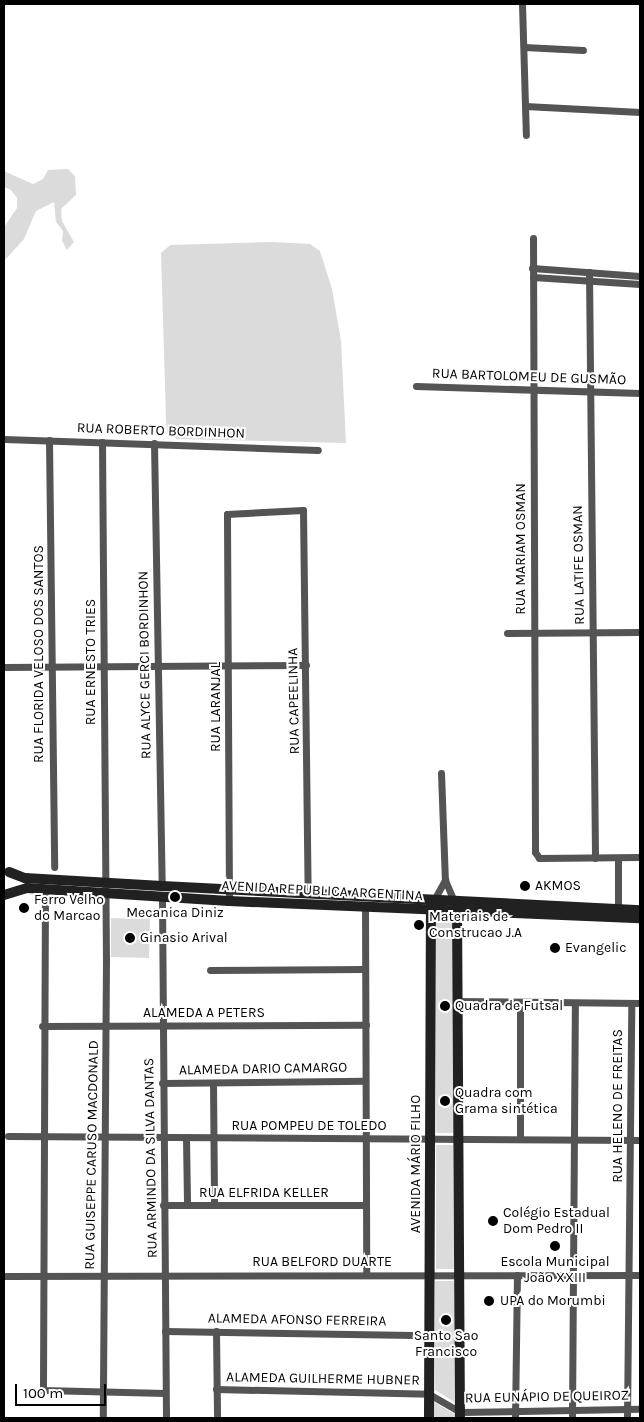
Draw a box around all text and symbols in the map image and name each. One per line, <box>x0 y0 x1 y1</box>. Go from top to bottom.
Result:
street label: RUA BARTOLOMEU DE GUSMÃO <box>432 365 626 389</box>
street label: RUA ROBERTO BORDINHON <box>77 420 245 442</box>
street label: RUA MARIAM OSMAN <box>513 483 529 615</box>
street label: RUA LATIFE OSMAN <box>570 505 588 625</box>
street label: RUA FLORIDA VELOSO DOS SANTOS <box>31 545 47 763</box>
street label: RUA ALYCE GERCI BORDINHON <box>135 571 155 759</box>
street label: RUA ERNESTO TRIES <box>83 599 99 725</box>
street label: RUA CAPEELINHA <box>285 648 303 754</box>
street label: RUA LARANJAL <box>208 662 224 752</box>
street label: AVENIDA REPUBLICA ARGENTINA <box>221 877 423 905</box>
place label: AKMOS <box>535 878 581 894</box>
marker: AKMOS <box>519 880 531 892</box>
marker: Mecanica Diniz <box>169 891 181 903</box>
place label: Ferro Velho do Marcao <box>34 892 104 924</box>
marker: Ferro Velho do Marcao <box>18 902 30 914</box>
place label: Mecanica Diniz <box>126 905 224 921</box>
place label: Materiais de Construcao J.A <box>429 909 522 942</box>
marker: Materiais de Construcao J.A <box>413 919 425 931</box>
place label: Ginasio Arival <box>140 930 228 946</box>
marker: Ginasio Arival <box>124 932 136 944</box>
place label: Evangelic <box>565 940 626 956</box>
marker: Evangelic <box>549 942 561 954</box>
place label: Quadra de Futsal <box>455 998 563 1014</box>
marker: Quadra de Futsal <box>439 1000 451 1012</box>
street label: ALAMEDA A PETERS <box>143 1005 265 1021</box>
street label: RUA HELENO DE FREITAS <box>610 1029 626 1183</box>
street label: RUA GUISEPPE CARUSO MACDONALD <box>82 1040 102 1270</box>
street label: RUA ARMINDO DA SILVA DANTAS <box>141 1058 161 1258</box>
street label: ALAMEDA DARIO CAMARGO <box>179 1059 347 1079</box>
place label: Quadra com Grama sintética <box>455 1085 558 1118</box>
street label: AVENIDA MÁRIO FILHO <box>408 1095 424 1233</box>
marker: Quadra com Grama sintética <box>439 1095 451 1107</box>
street label: RUA POMPEU DE TOLEDO <box>232 1118 386 1134</box>
street label: RUA ELFRIDA KELLER <box>199 1185 329 1201</box>
place label: Colégio Estadual Dom Pedro II <box>503 1205 610 1238</box>
marker: Colégio Estadual Dom Pedro II <box>487 1215 499 1227</box>
marker: Escola Municipal João XXIII <box>549 1240 561 1252</box>
street label: RUA BELFORD DUARTE <box>252 1254 392 1270</box>
place label: Escola Municipal João XXIII <box>500 1254 610 1286</box>
place label: UPA do Morumbi <box>500 1293 606 1309</box>
marker: UPA do Morumbi <box>482 1294 496 1308</box>
street label: ALAMEDA AFONSO FERREIRA <box>208 1310 386 1330</box>
marker: Santo Sao Francisco <box>440 1314 452 1326</box>
place label: Santo Sao Francisco <box>414 1328 478 1360</box>
street label: ALAMEDA GUILHERME HUBNER <box>226 1369 420 1389</box>
scale bar <box>18 1374 109 1406</box>
text: 100 m <box>23 1384 63 1402</box>
street label: RUA EUNÁPIO DE QUEIROZ <box>465 1387 629 1407</box>

